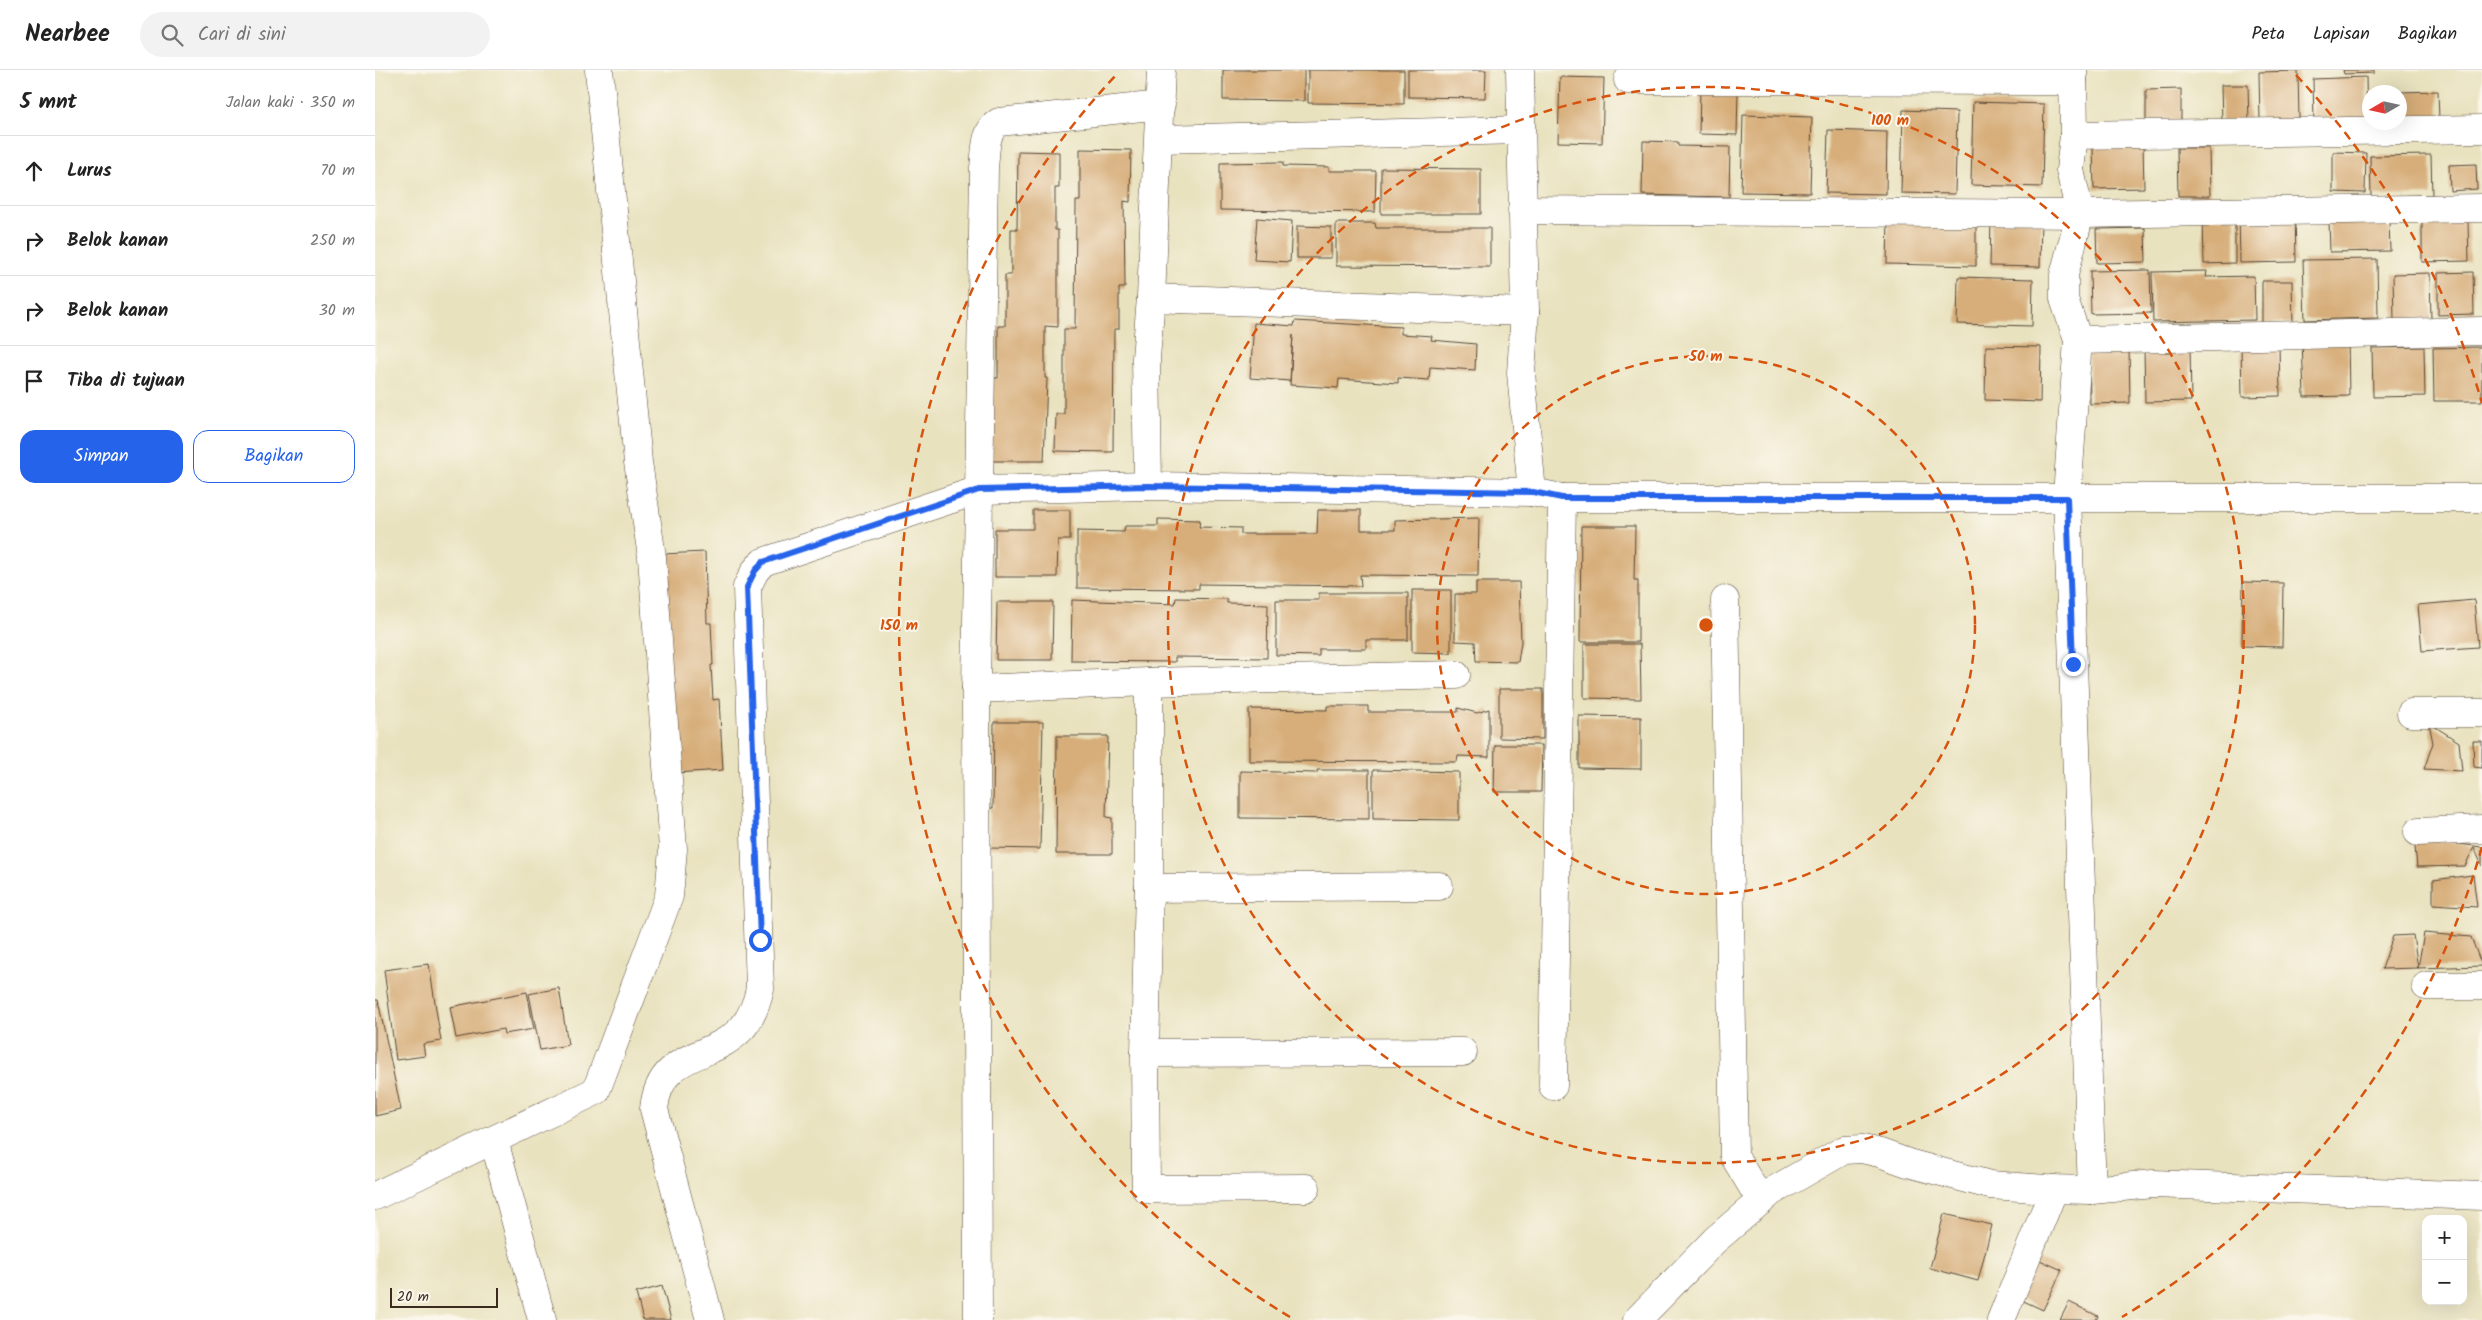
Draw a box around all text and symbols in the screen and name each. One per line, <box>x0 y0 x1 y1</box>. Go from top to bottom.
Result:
search box <box>140 12 490 57</box>
text: Nearbee <box>25 15 110 54</box>
text: Cari di sini <box>198 20 285 50</box>
text: Peta <box>2252 20 2285 49</box>
text: Lapisan <box>2313 20 2370 49</box>
text: Bagikan <box>2398 20 2457 49</box>
icon: search <box>158 21 186 49</box>
north arrow <box>2362 85 2407 130</box>
text: 5 mnt <box>20 86 77 119</box>
text: Jalan kaki · 350 m <box>226 90 355 115</box>
text: 100 m <box>1871 109 1909 133</box>
text: Lurus <box>67 156 112 186</box>
icon: ahead <box>20 157 48 185</box>
text: 70 m <box>320 158 355 183</box>
text: Belok kanan <box>67 226 168 256</box>
icon: right <box>20 227 48 255</box>
text: 250 m <box>310 228 355 253</box>
text: Belok kanan <box>67 296 168 326</box>
icon: right <box>20 297 48 325</box>
text: 30 m <box>319 298 355 323</box>
text: 50 m <box>1688 345 1723 369</box>
text: Tiba di tujuan <box>67 366 185 396</box>
icon: arrive <box>20 367 48 395</box>
button: Simpan <box>20 430 183 483</box>
button: Bagikan <box>193 430 355 483</box>
text: 150 m <box>880 614 918 638</box>
centre of rings <box>1697 616 1715 634</box>
route end <box>2062 653 2085 676</box>
route start <box>749 929 772 952</box>
map controls <box>2422 1215 2467 1305</box>
button: + <box>2422 1215 2467 1260</box>
button: − <box>2422 1260 2467 1305</box>
scale bar <box>390 1285 497 1308</box>
text: 20 m <box>397 1286 429 1308</box>

